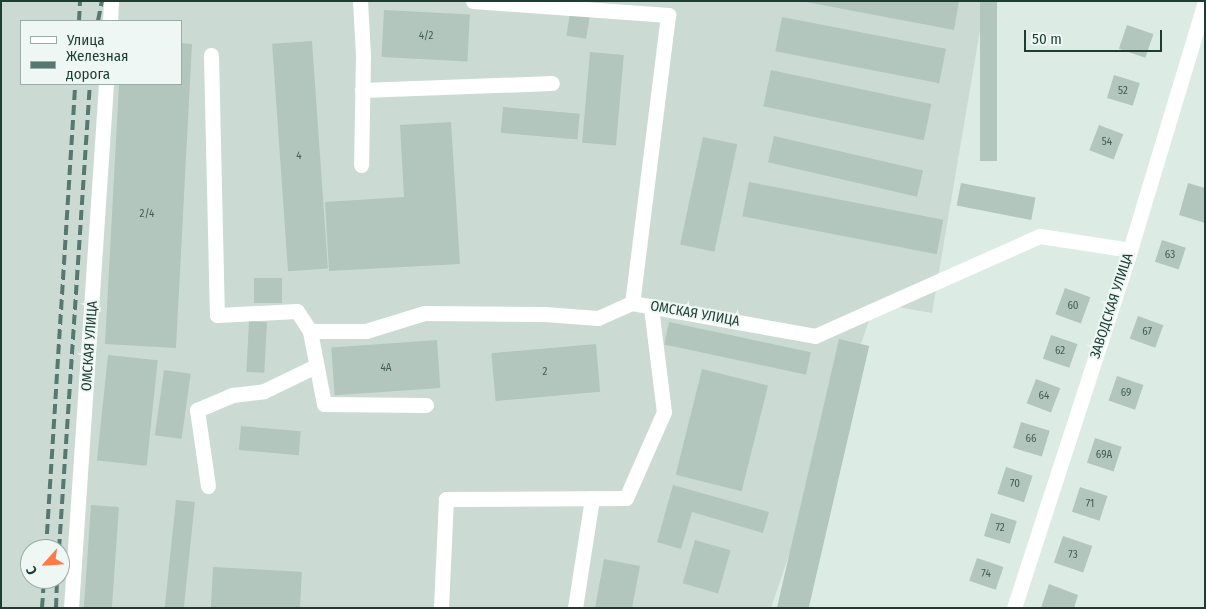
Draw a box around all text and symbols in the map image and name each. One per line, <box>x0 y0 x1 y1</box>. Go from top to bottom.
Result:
legend <box>20 20 182 85</box>
scale bar <box>1026 20 1164 52</box>
house number: 4/2 <box>419 29 433 43</box>
text: 50 m <box>1032 30 1062 48</box>
text: Улица <box>67 31 105 49</box>
text: Железная дорога <box>66 47 128 83</box>
house number: 52 <box>1118 84 1128 98</box>
house number: 54 <box>1102 135 1112 149</box>
house number: 4 <box>296 149 302 163</box>
house number: 2/4 <box>140 207 154 221</box>
house number: 63 <box>1165 248 1175 262</box>
street label: ЗАВОДСКАЯ УЛИЦА <box>1087 251 1137 361</box>
street label: ОМСКАЯ УЛИЦА <box>649 298 741 330</box>
house number: 60 <box>1067 299 1079 313</box>
street label: ОМСКАЯ УЛИЦА <box>78 300 102 392</box>
house number: 67 <box>1142 325 1152 339</box>
house number: 62 <box>1055 344 1065 358</box>
house number: 4А <box>380 361 392 375</box>
house number: 2 <box>543 365 547 379</box>
house number: 69 <box>1121 386 1131 400</box>
house number: 64 <box>1039 389 1049 403</box>
house number: 66 <box>1026 432 1036 446</box>
house number: 69А <box>1096 448 1112 462</box>
house number: 70 <box>1010 477 1020 491</box>
house number: 71 <box>1086 497 1094 511</box>
house number: 72 <box>995 521 1005 535</box>
north arrow <box>20 539 70 589</box>
house number: 73 <box>1068 548 1078 562</box>
text: С <box>23 563 41 577</box>
house number: 74 <box>981 567 991 581</box>

